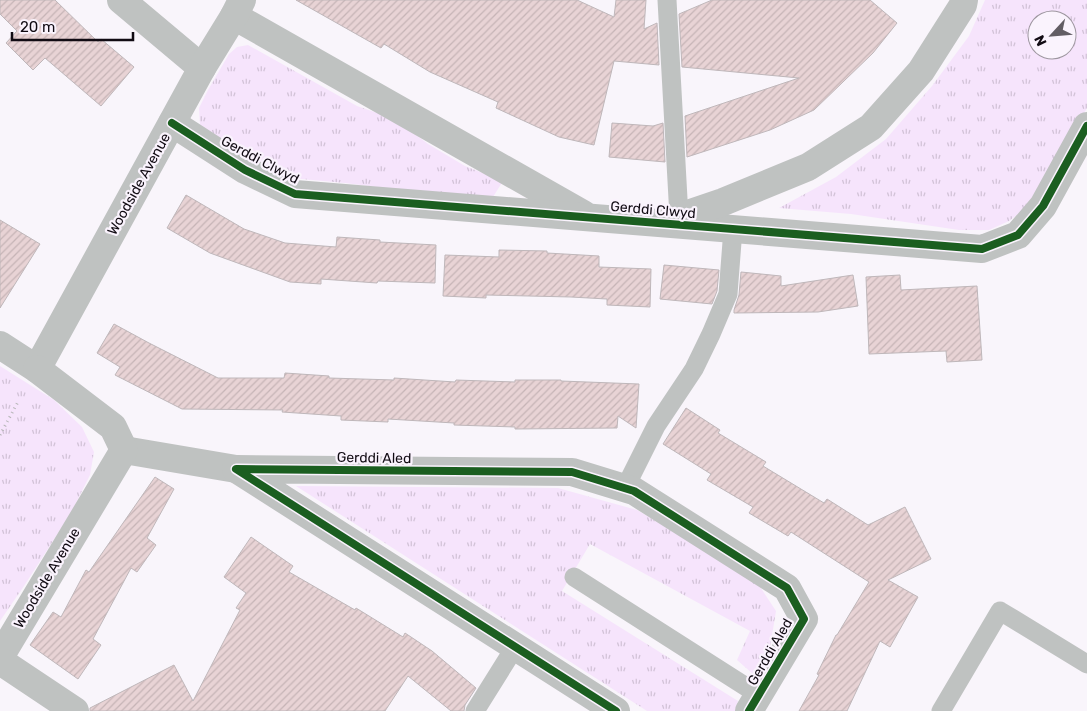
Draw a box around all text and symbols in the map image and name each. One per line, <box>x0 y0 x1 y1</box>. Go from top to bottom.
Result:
scale bar <box>12 10 134 42</box>
north arrow <box>1027 10 1077 60</box>
text: 20 m <box>20 18 55 36</box>
text: N <box>1031 32 1051 49</box>
street label: Woodside Avenue <box>104 130 174 238</box>
street label: Gerddi Clwyd <box>218 132 302 188</box>
street label: Gerddi Clwyd <box>610 198 696 222</box>
street label: Gerddi Aled <box>337 449 411 467</box>
street label: Woodside Avenue <box>10 525 84 631</box>
street label: Gerddi Aled <box>744 615 796 689</box>

